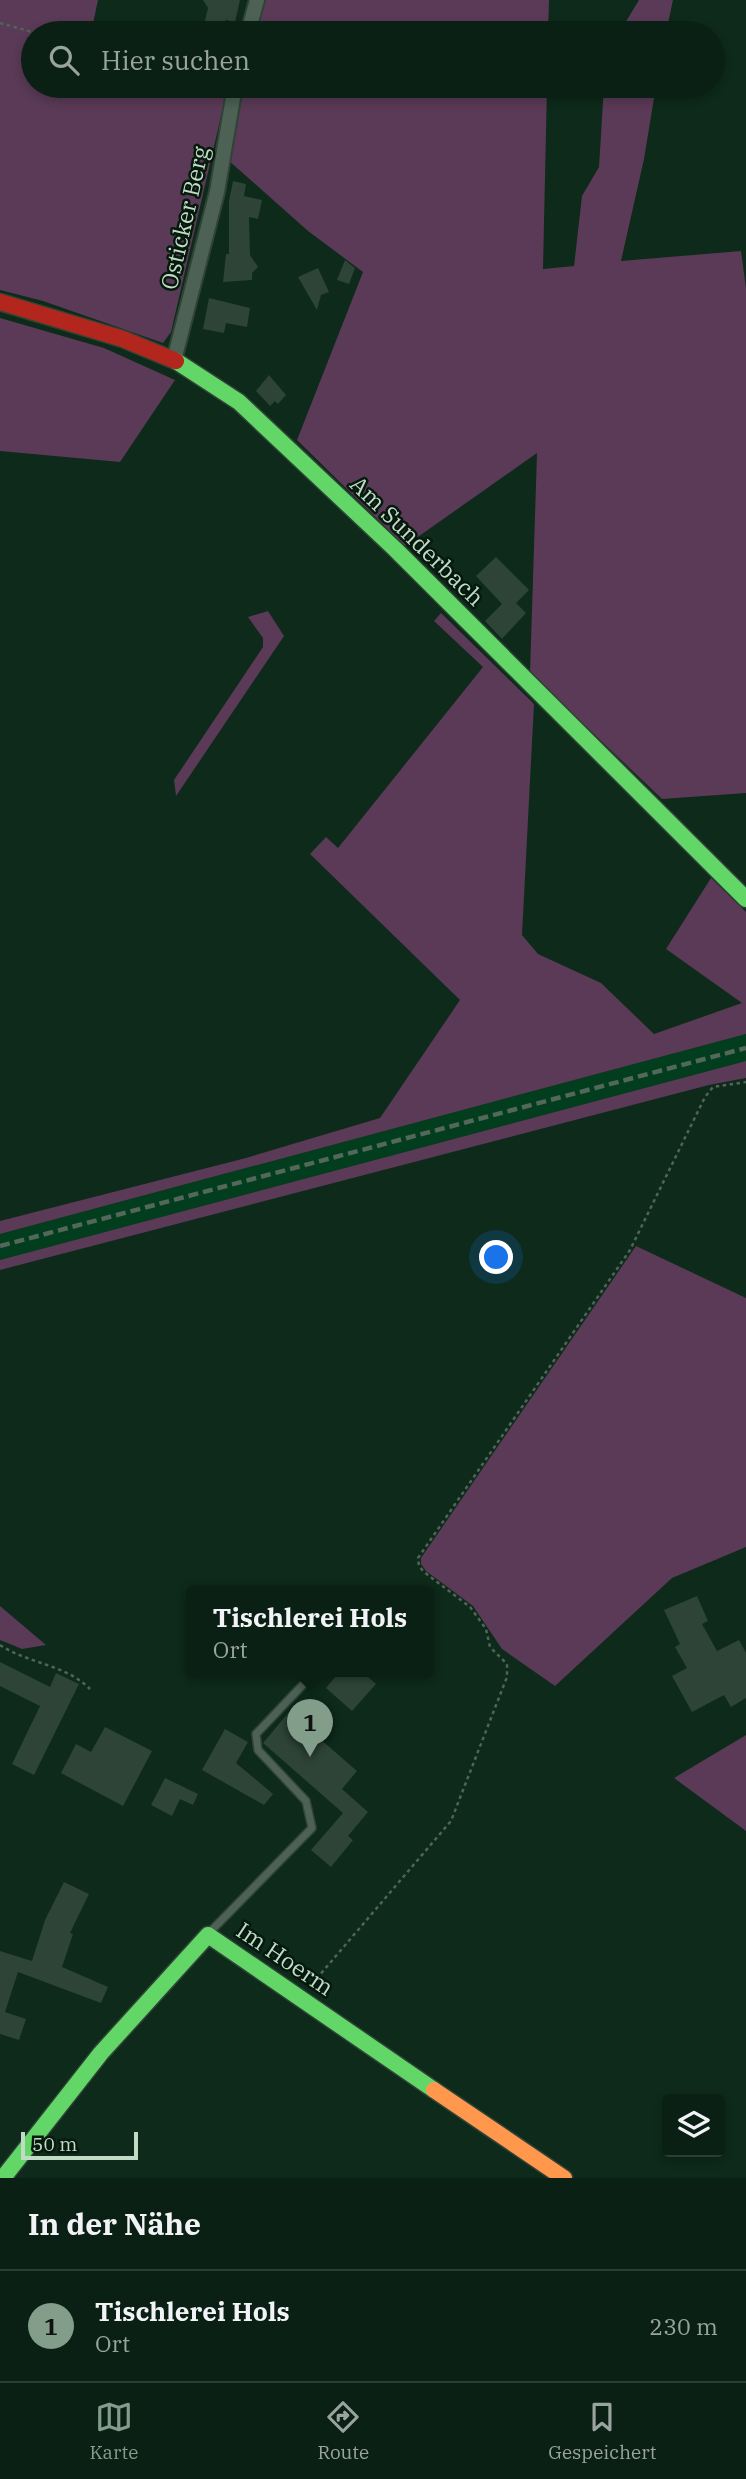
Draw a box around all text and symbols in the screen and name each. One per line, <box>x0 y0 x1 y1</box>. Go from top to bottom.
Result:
search box <box>21 21 725 98</box>
icon: search <box>45 41 83 79</box>
text: Hier suchen <box>101 43 250 77</box>
street label: Osticker Berg <box>153 143 215 292</box>
street label: Am Sunderbach <box>344 469 491 612</box>
your location <box>479 1240 513 1274</box>
popup <box>186 1586 434 1677</box>
text: Tischlerei Hols <box>213 1600 407 1634</box>
text: Ort <box>213 1634 248 1664</box>
pin: 1 <box>287 1699 333 1757</box>
street label: Im Hoerm <box>231 1915 340 2002</box>
map controls <box>662 2094 725 2157</box>
button: layers <box>662 2094 725 2157</box>
scale bar <box>21 2129 138 2161</box>
text: 50 m <box>32 2132 77 2156</box>
text: In der Nähe <box>28 2204 201 2243</box>
text: Tischlerei Hols <box>95 2294 290 2328</box>
text: 1 <box>44 2311 58 2341</box>
text: 230 m <box>649 2311 718 2341</box>
text: Ort <box>95 2328 130 2358</box>
tab: Karte <box>89 2398 138 2464</box>
tab: Route <box>317 2398 369 2464</box>
tab: Gespeichert <box>548 2398 657 2464</box>

